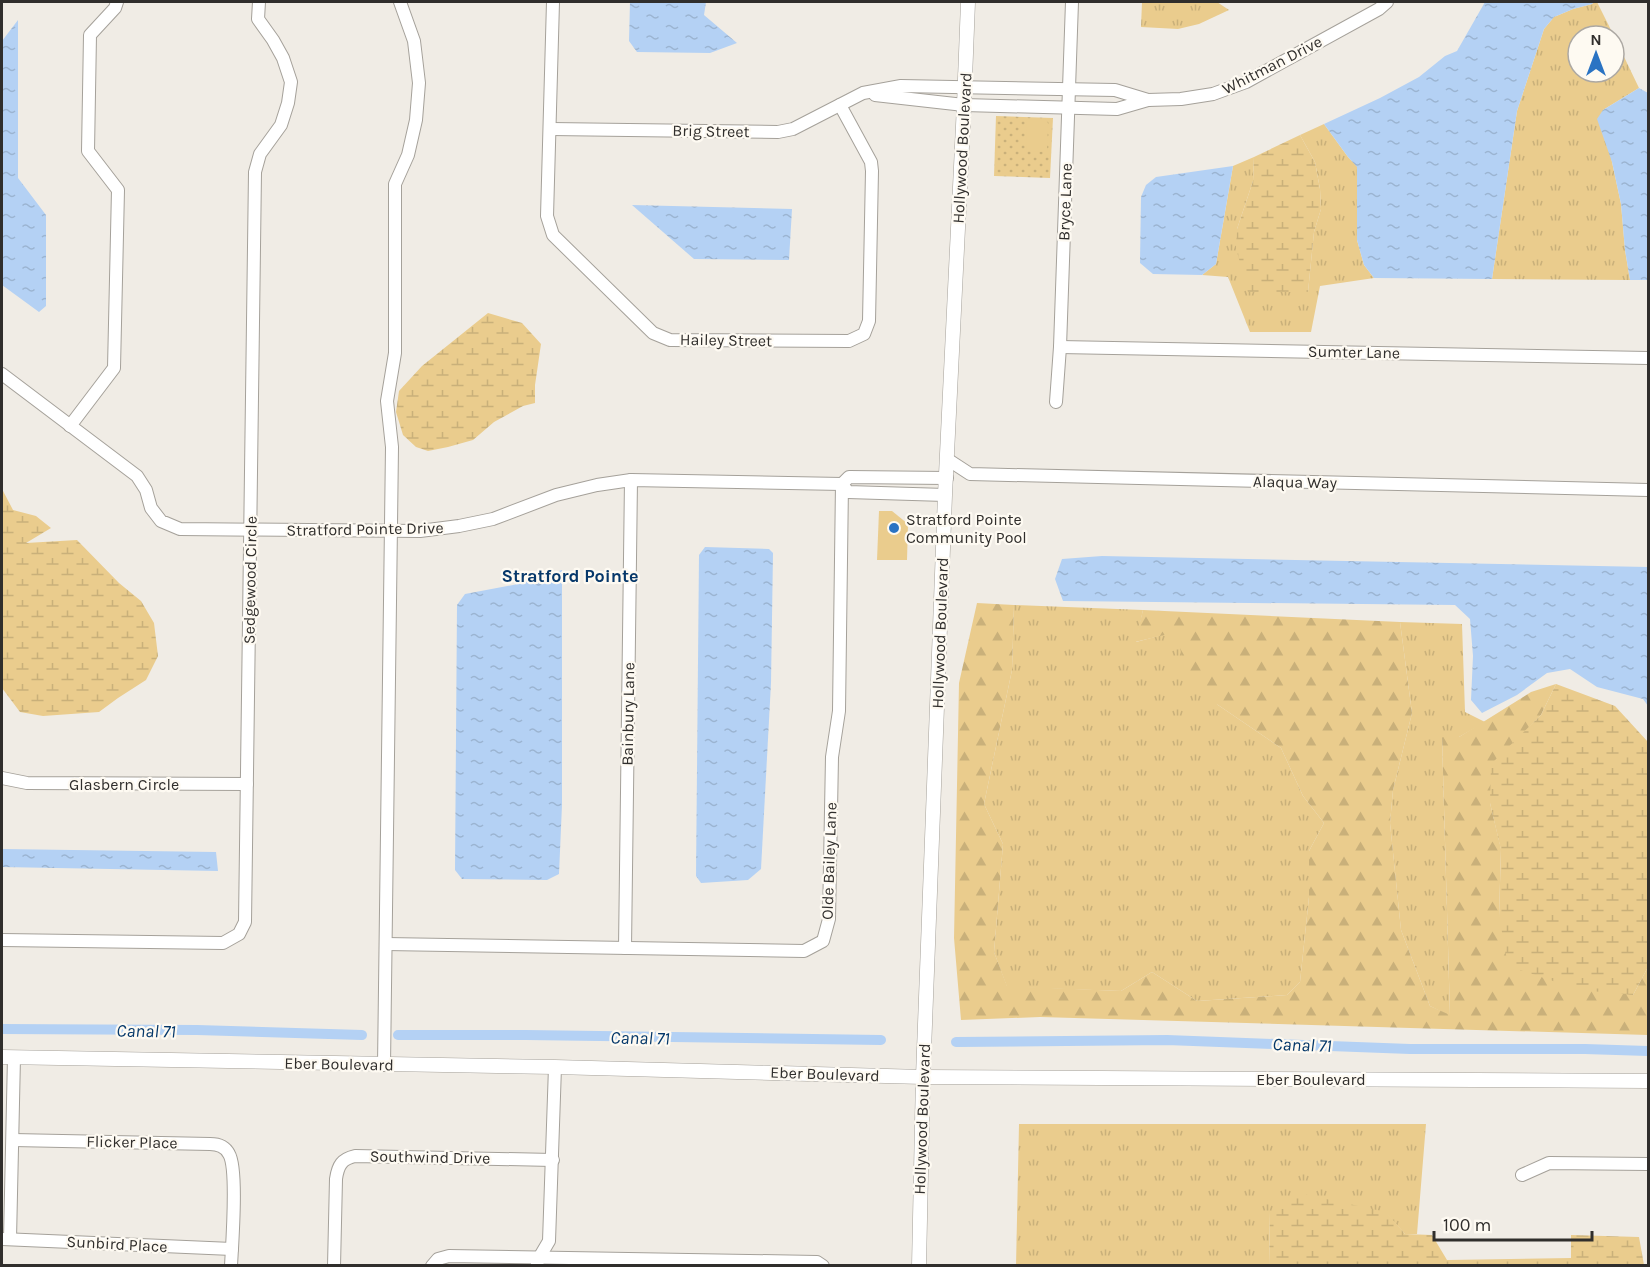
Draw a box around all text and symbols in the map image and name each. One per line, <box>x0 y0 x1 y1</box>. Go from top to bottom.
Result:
north arrow <box>1566 24 1626 84</box>
text: N <box>1590 30 1602 49</box>
street label: Whitman Drive <box>1219 32 1325 98</box>
street label: Hollywood Boulevard <box>949 72 975 224</box>
street label: Brig Street <box>672 121 750 141</box>
street label: Bryce Lane <box>1054 163 1076 241</box>
street label: Hailey Street <box>680 330 772 350</box>
street label: Sumter Lane <box>1308 342 1400 362</box>
street label: Alaqua Way <box>1253 472 1338 492</box>
place label: Stratford Pointe Community Pool <box>906 510 1027 547</box>
street label: Sedgewood Circle <box>239 516 261 644</box>
street label: Stratford Pointe Drive <box>286 518 444 540</box>
marker: Stratford Pointe Community Pool <box>887 521 901 535</box>
street label: Hollywood Boulevard <box>928 557 952 709</box>
district label: Stratford Pointe <box>501 565 639 587</box>
street label: Bainbury Lane <box>618 662 638 766</box>
street label: Glasbern Circle <box>69 775 179 794</box>
street label: Olde Bailey Lane <box>817 802 841 920</box>
water label: Canal 71 <box>116 1019 176 1043</box>
water label: Canal 71 <box>610 1026 670 1050</box>
water label: Canal 71 <box>1272 1033 1332 1057</box>
street label: Hollywood Boulevard <box>910 1043 934 1195</box>
street label: Eber Boulevard <box>284 1054 394 1074</box>
street label: Eber Boulevard <box>770 1063 880 1085</box>
street label: Eber Boulevard <box>1256 1070 1366 1089</box>
street label: Flicker Place <box>86 1132 178 1152</box>
street label: Southwind Drive <box>370 1146 490 1168</box>
scale bar <box>1434 1204 1592 1242</box>
text: 100 m <box>1443 1214 1491 1236</box>
street label: Sunbird Place <box>66 1232 168 1256</box>

